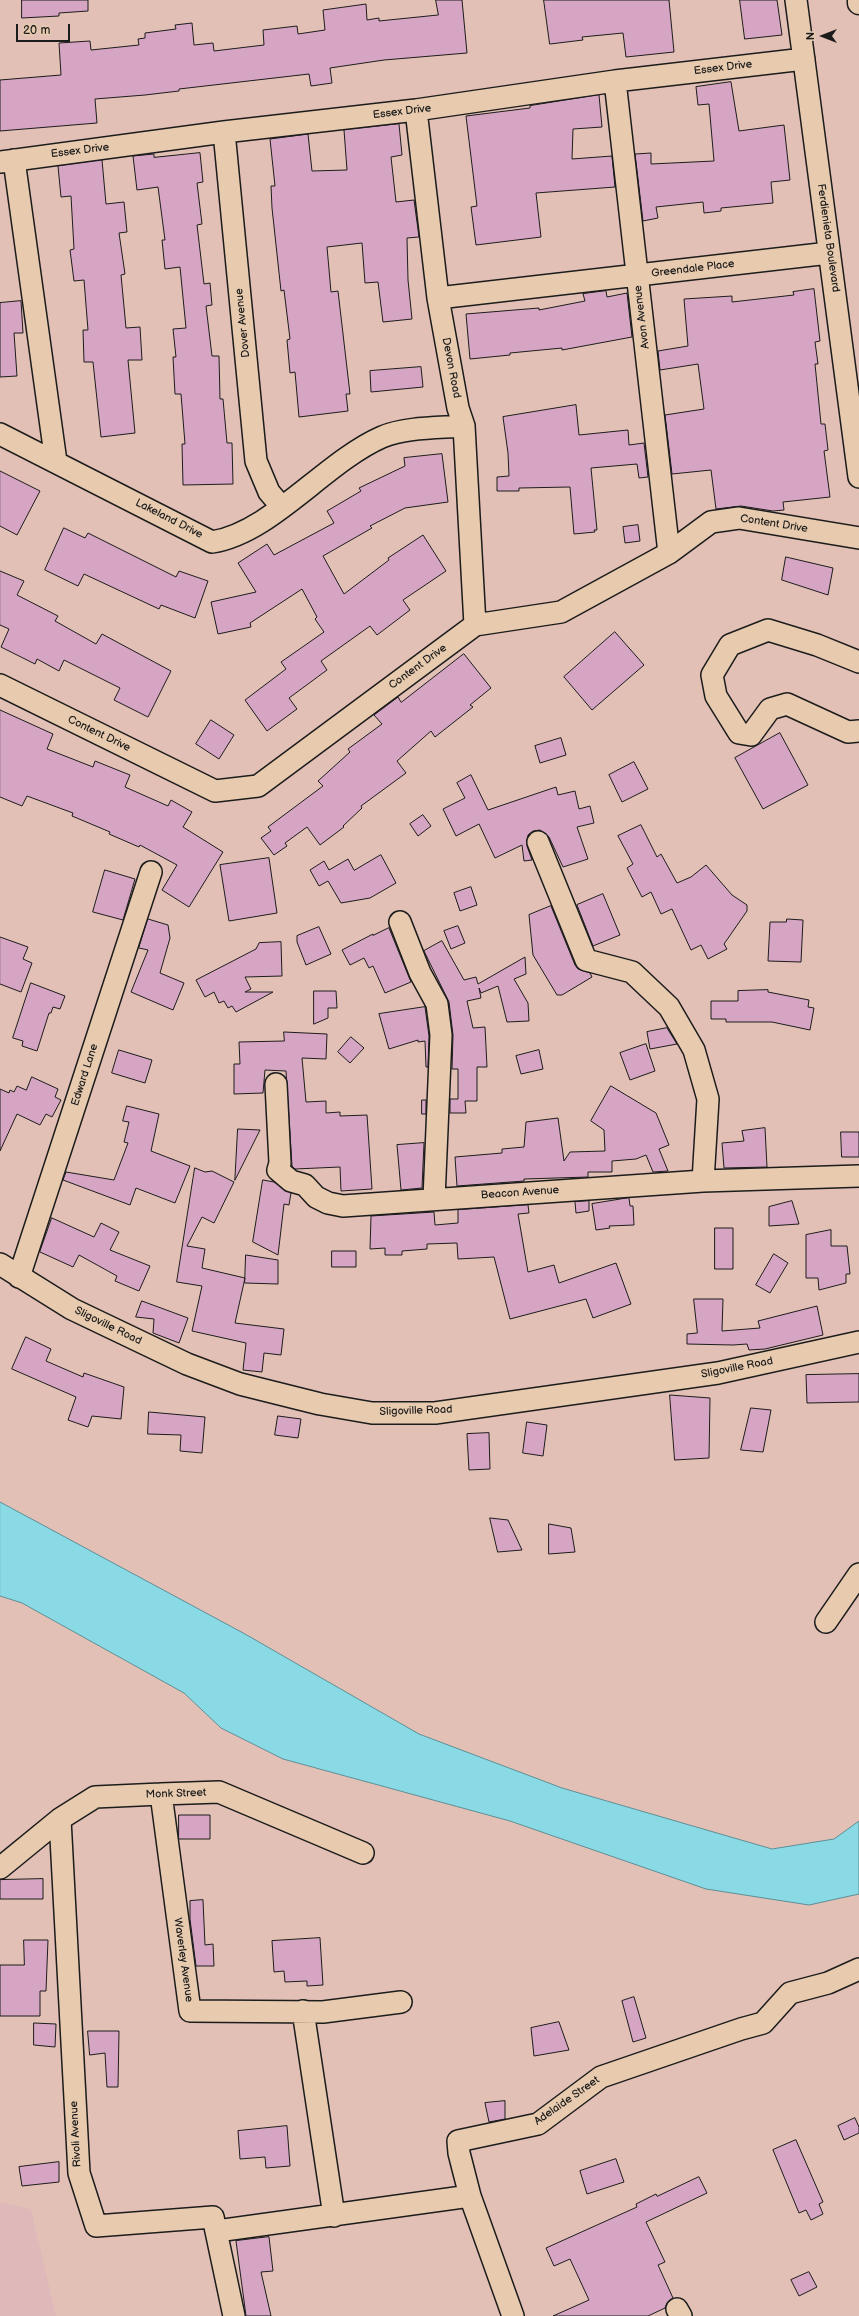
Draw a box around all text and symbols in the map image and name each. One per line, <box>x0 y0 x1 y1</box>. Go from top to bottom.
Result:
scale bar <box>18 16 72 42</box>
north arrow <box>803 16 843 56</box>
text: 20 m <box>23 23 50 38</box>
text: N <box>804 32 817 40</box>
street label: Essex Drive <box>693 58 753 78</box>
street label: Essex Drive <box>372 102 432 122</box>
street label: Essex Drive <box>50 141 110 161</box>
street label: Ferdienieta Boulevard <box>814 183 842 293</box>
street label: Greendale Place <box>651 257 735 281</box>
street label: Avon Avenue <box>632 284 652 350</box>
street label: Dover Avenue <box>233 288 253 358</box>
street label: Devon Road <box>439 337 463 399</box>
street label: Lakeland Drive <box>133 496 205 542</box>
street label: Content Drive <box>739 512 809 536</box>
street label: Content Drive <box>387 642 449 692</box>
street label: Content Drive <box>65 713 133 755</box>
street label: Edward Lane <box>69 1042 101 1108</box>
street label: Beacon Avenue <box>480 1184 560 1202</box>
street label: Sligoville Road <box>72 1304 144 1348</box>
street label: Sligoville Road <box>700 1355 774 1381</box>
street label: Sligoville Road <box>379 1403 453 1419</box>
street label: Monk Street <box>146 1786 206 1802</box>
street label: Waverley Avenue <box>171 1917 195 2003</box>
street label: Adelaide Street <box>532 2074 602 2128</box>
street label: Rivoli Avenue <box>68 2101 84 2167</box>

